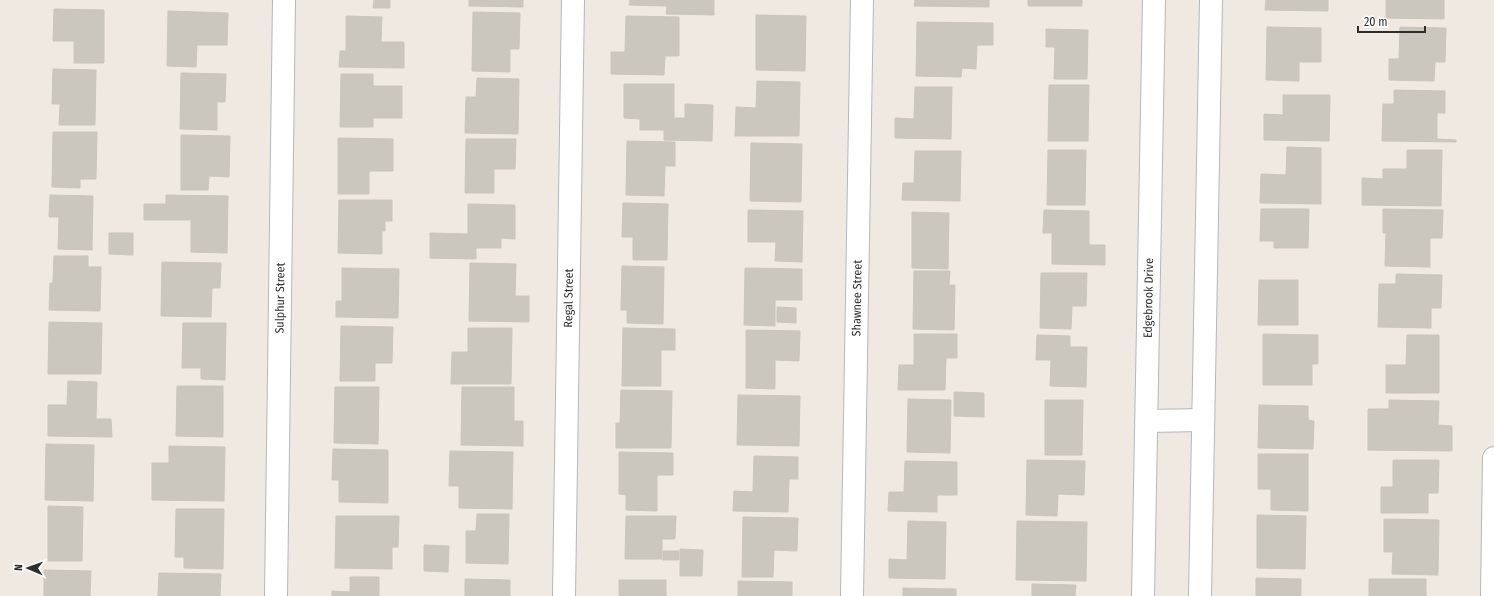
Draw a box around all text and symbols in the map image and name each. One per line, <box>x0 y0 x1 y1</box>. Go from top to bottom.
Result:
scale bar <box>1358 8 1425 34</box>
text: 20 m <box>1364 15 1388 29</box>
street label: Edgebrook Drive <box>1141 258 1156 338</box>
street label: Shawnee Street <box>849 260 865 336</box>
street label: Sulphur Street <box>273 262 287 334</box>
street label: Regal Street <box>561 268 576 328</box>
north arrow <box>8 548 48 588</box>
text: N <box>12 564 25 571</box>

